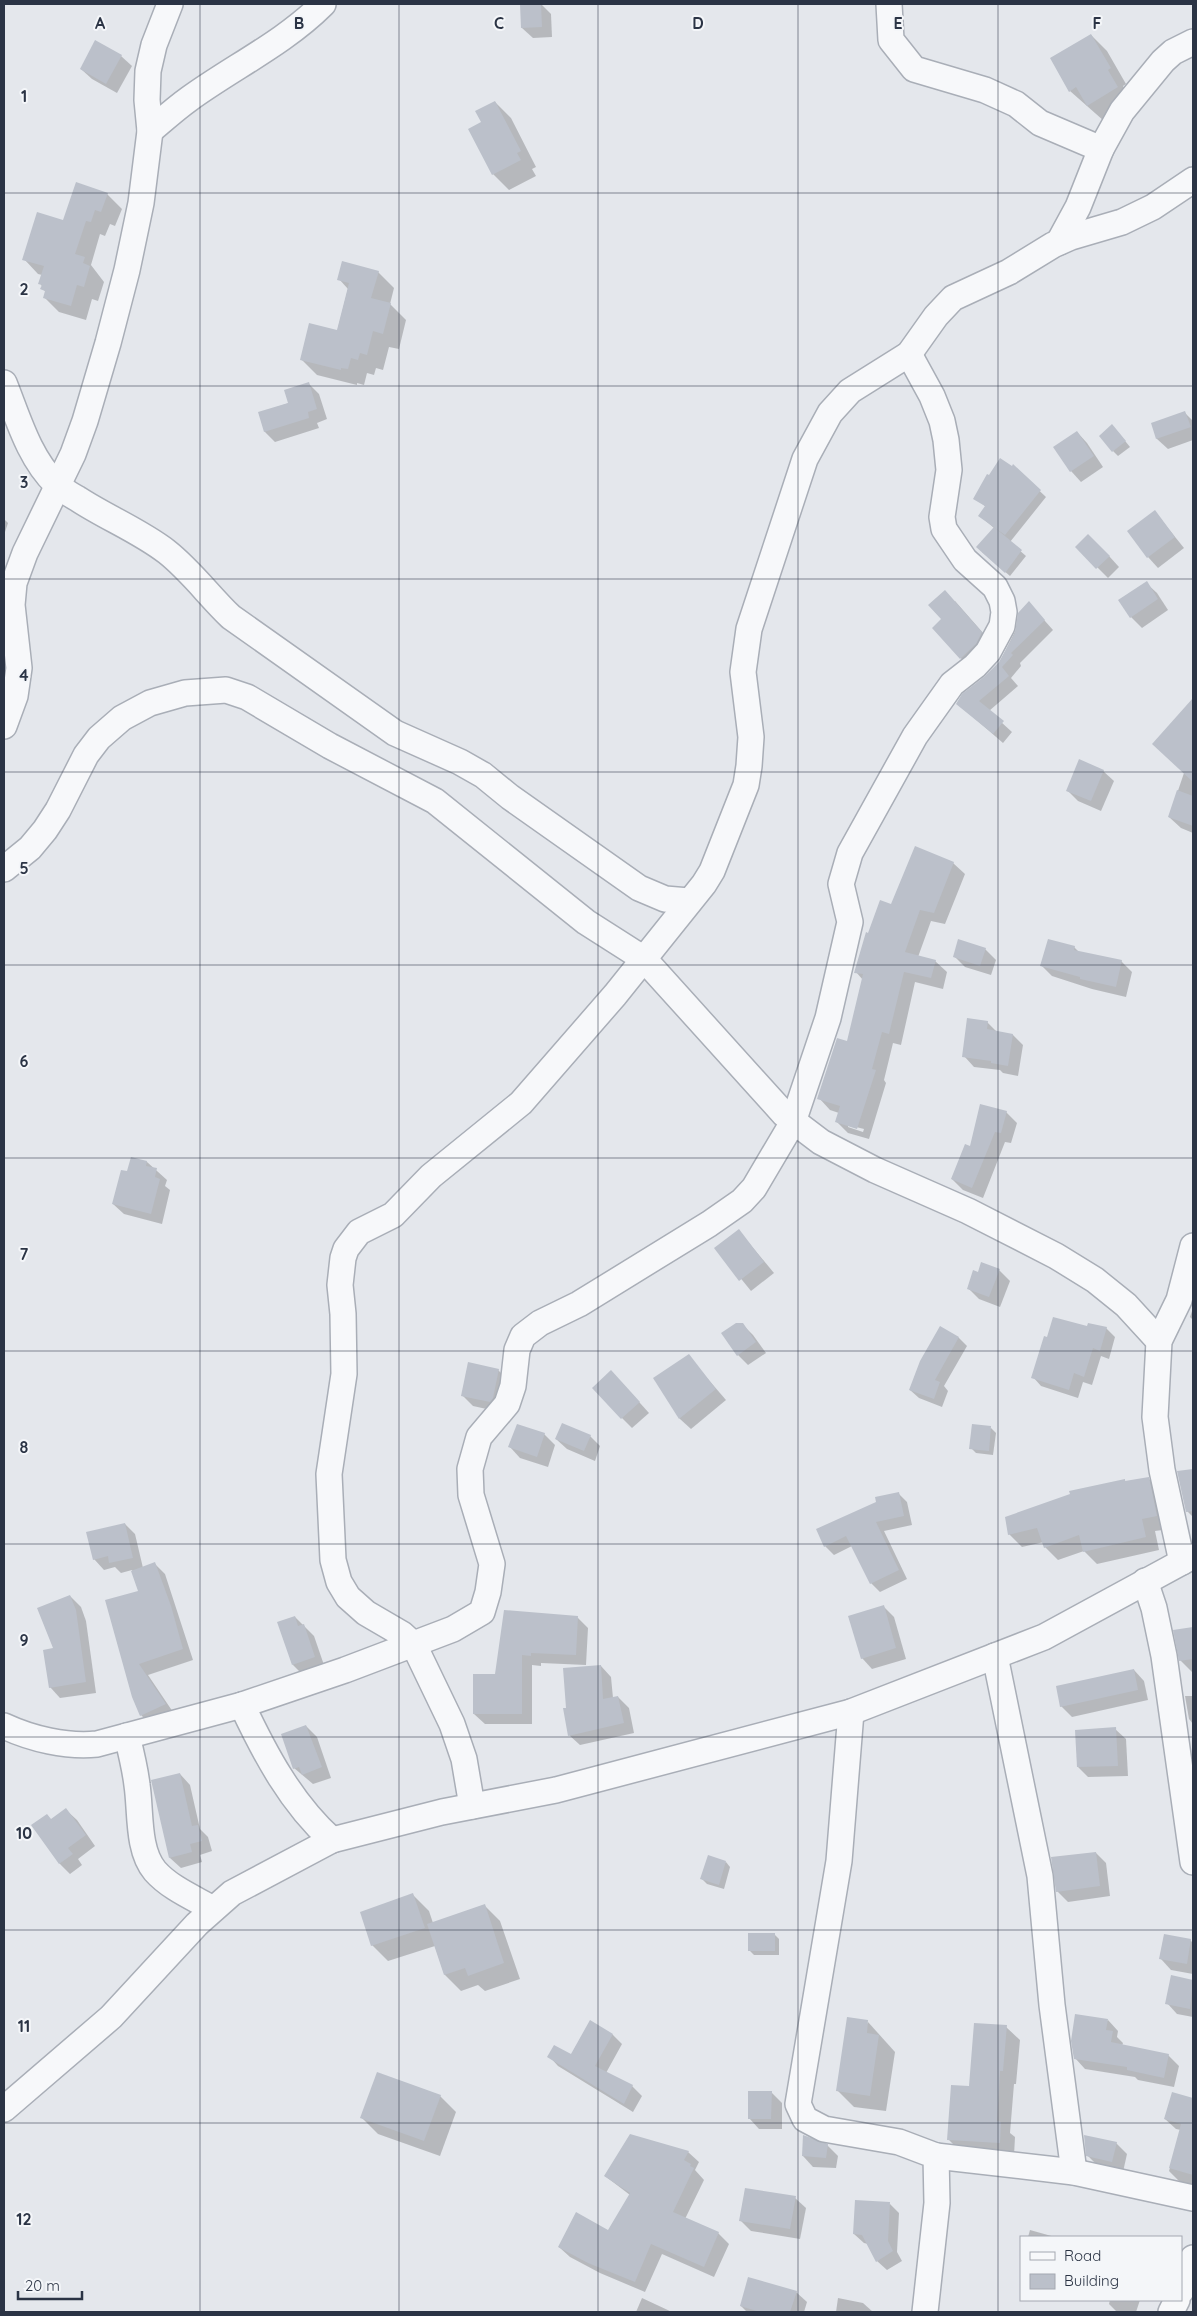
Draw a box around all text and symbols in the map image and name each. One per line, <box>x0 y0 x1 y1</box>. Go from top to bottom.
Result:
text: A <box>95 13 106 33</box>
text: B <box>294 13 304 33</box>
text: C <box>494 13 504 33</box>
text: D <box>692 13 704 33</box>
text: E <box>893 13 903 33</box>
text: F <box>1093 13 1102 33</box>
text: 1 <box>21 86 27 106</box>
text: 2 <box>19 279 29 299</box>
text: 3 <box>20 472 28 492</box>
text: 4 <box>19 665 29 685</box>
text: 5 <box>19 858 29 878</box>
text: 6 <box>20 1051 29 1071</box>
text: 7 <box>20 1244 29 1264</box>
text: 8 <box>20 1437 29 1457</box>
text: 9 <box>19 1630 29 1650</box>
text: 10 <box>16 1823 32 1843</box>
text: 11 <box>18 2016 30 2036</box>
text: 12 <box>16 2209 32 2229</box>
legend <box>1020 2236 1182 2301</box>
text: Road <box>1064 2246 1101 2265</box>
scale bar <box>18 2268 81 2300</box>
text: Building <box>1064 2271 1119 2290</box>
text: 20 m <box>25 2276 60 2295</box>

